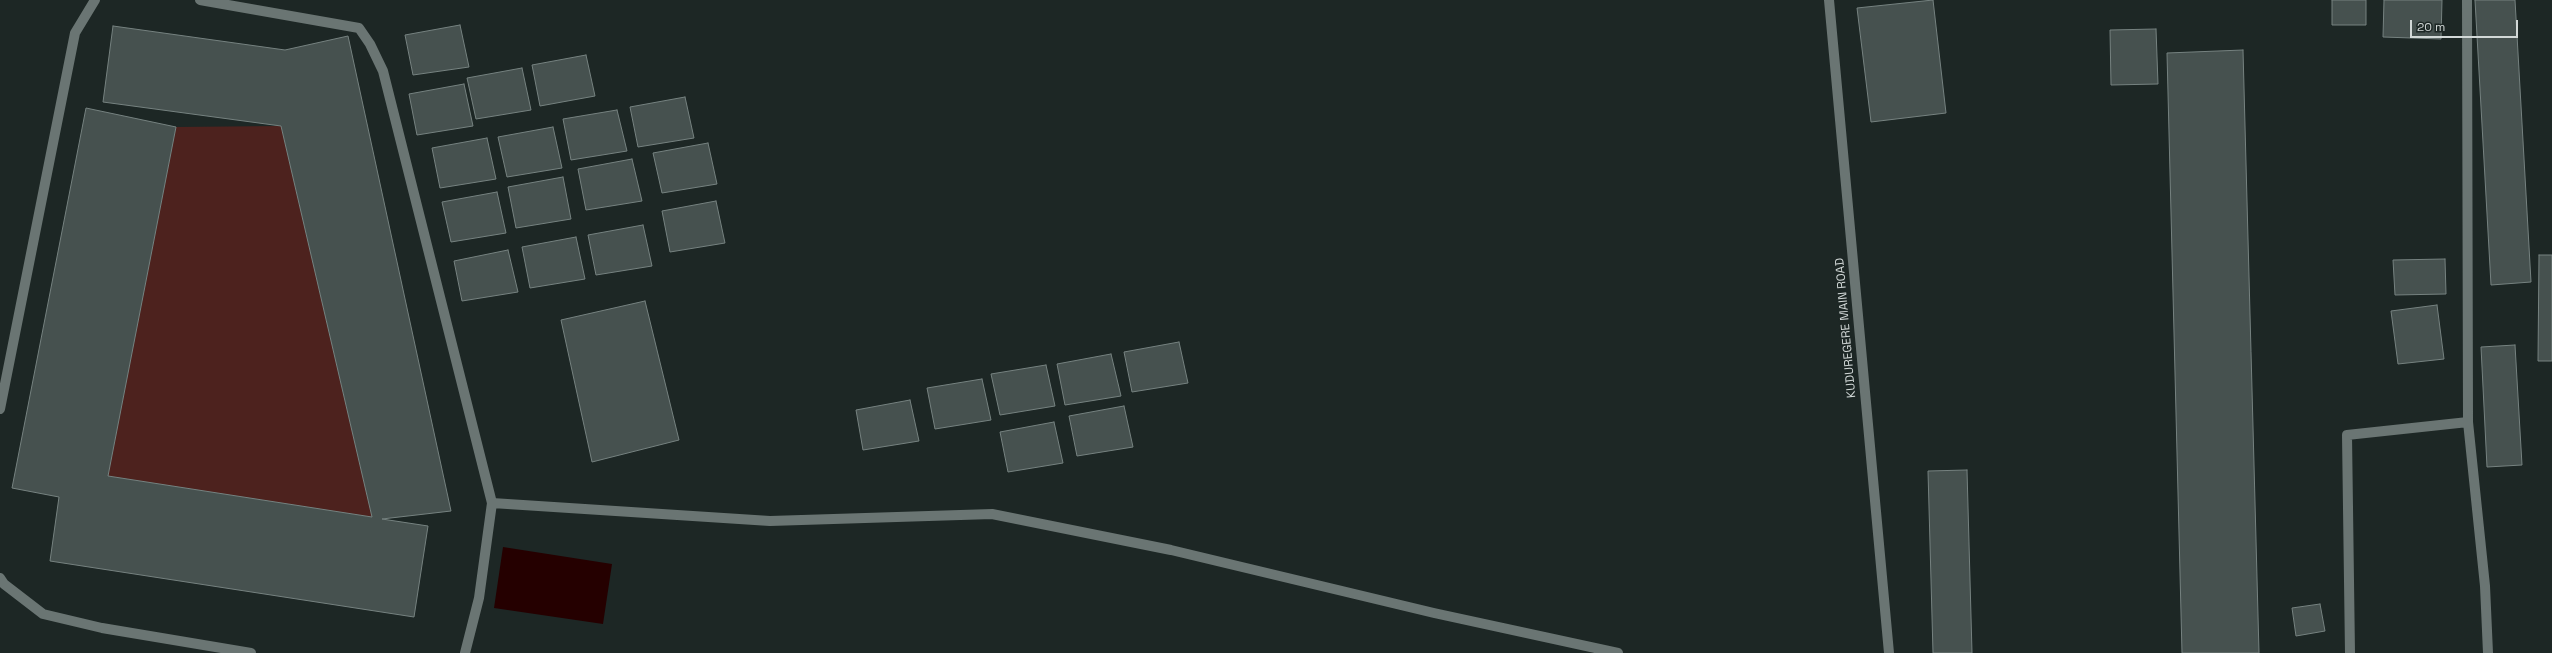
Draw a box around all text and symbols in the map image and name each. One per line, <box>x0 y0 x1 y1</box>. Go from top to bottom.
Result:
scale bar <box>2412 12 2520 38</box>
text: 20 m <box>2417 19 2445 35</box>
street label: KUDUREGERE MAIN ROAD <box>1833 257 1859 399</box>

